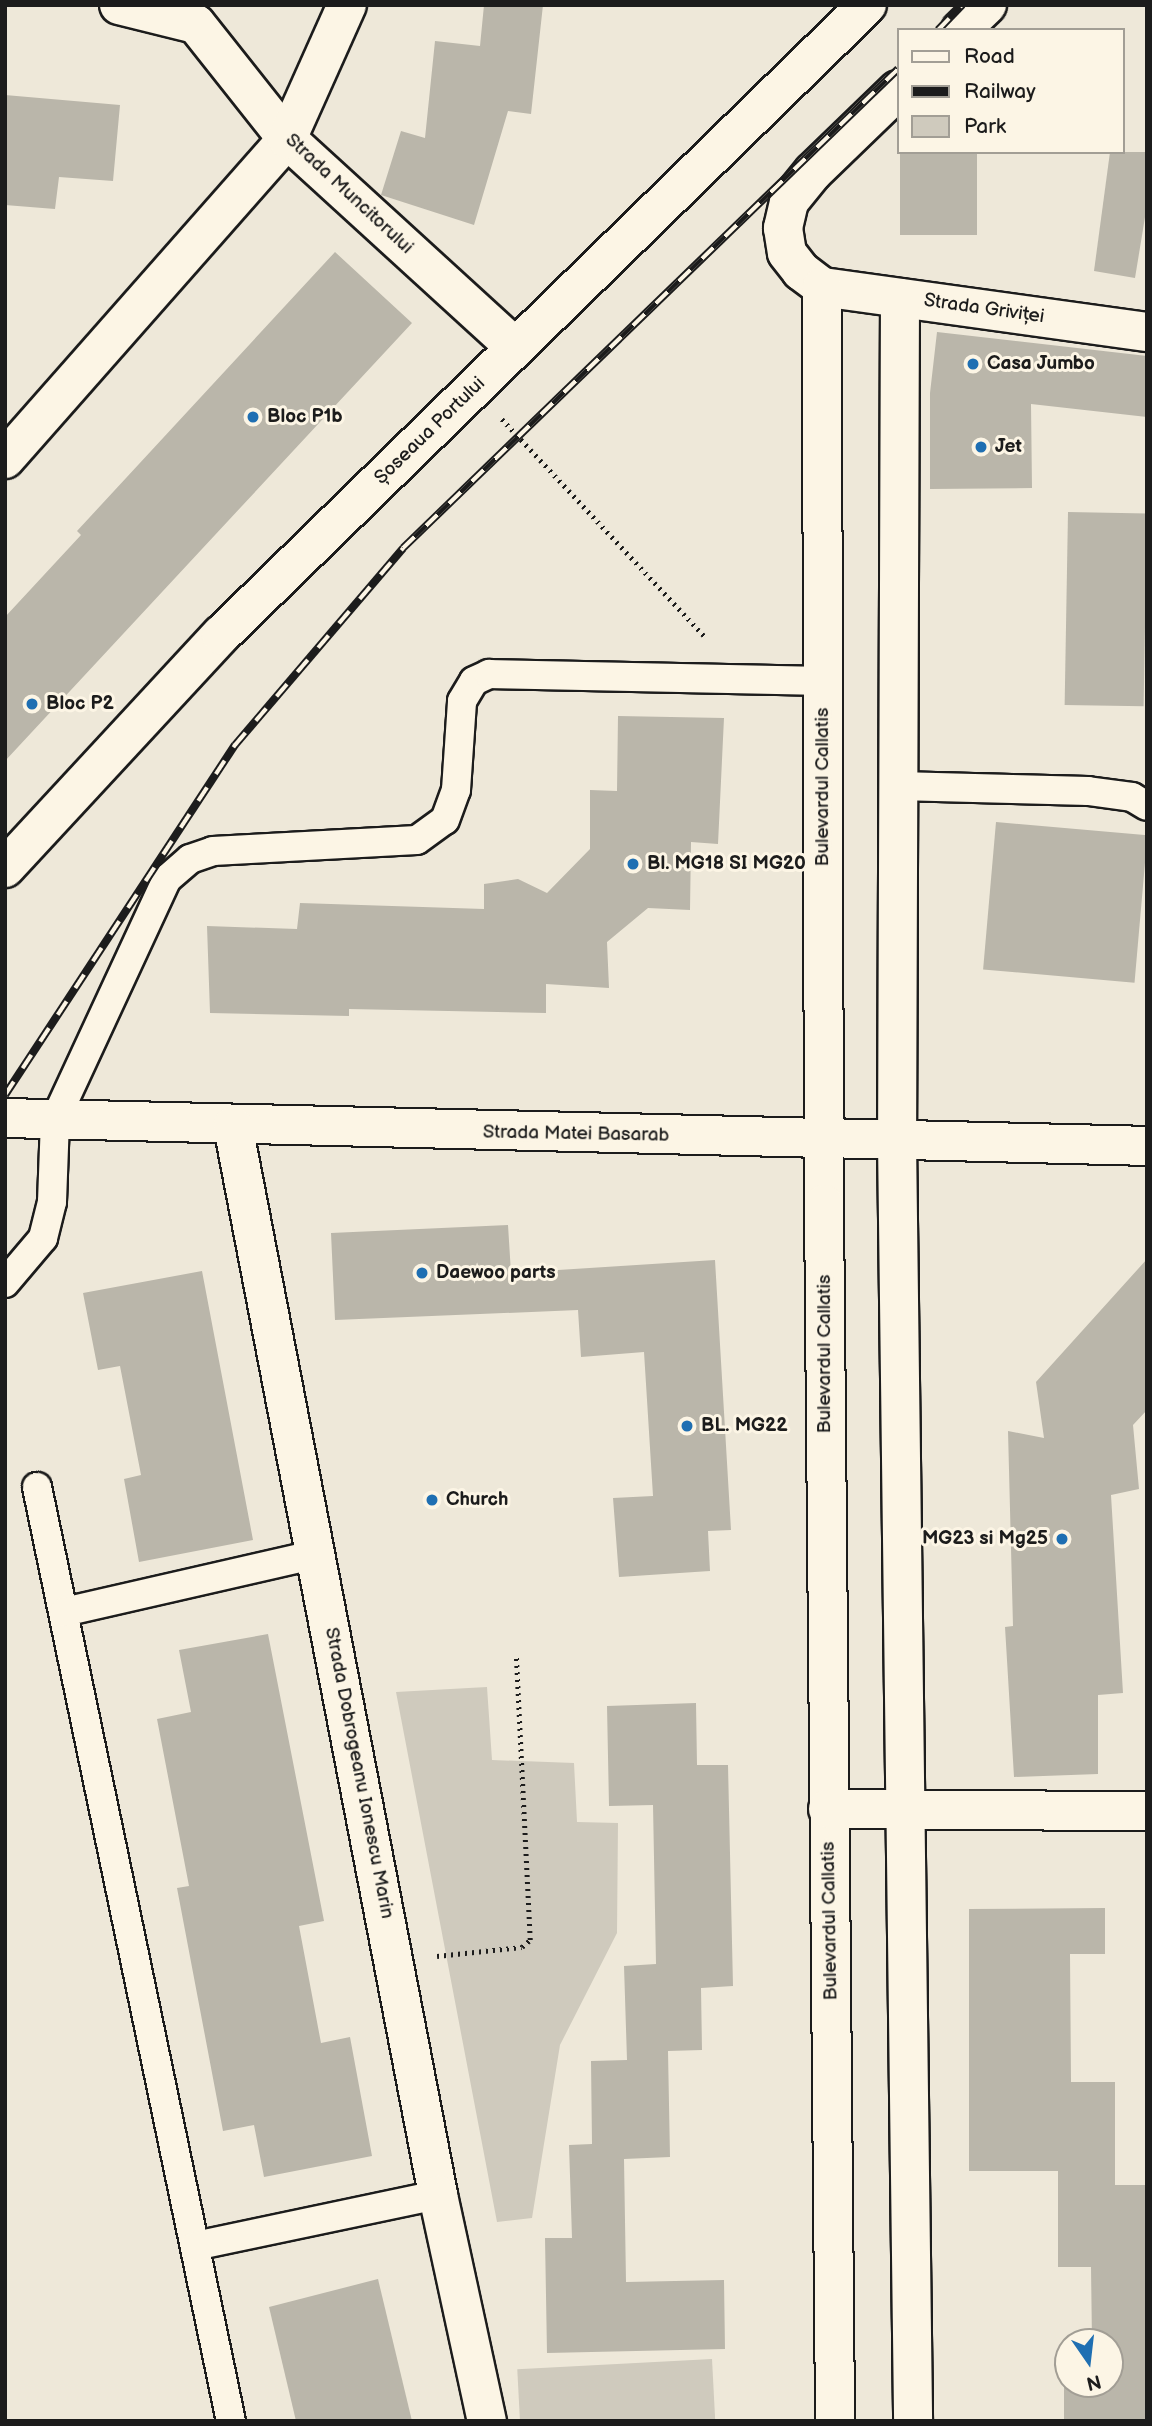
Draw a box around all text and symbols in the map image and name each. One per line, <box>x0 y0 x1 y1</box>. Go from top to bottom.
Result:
legend <box>897 28 1124 154</box>
text: Road <box>964 44 1015 69</box>
text: Railway <box>964 79 1036 104</box>
text: Park <box>964 114 1006 139</box>
street label: Strada Muncitorului <box>280 129 418 259</box>
street label: Strada Griviței <box>922 289 1046 329</box>
place label: Casa Jumbo <box>987 353 1095 375</box>
marker: Casa Jumbo <box>965 356 981 372</box>
street label: Șoseaua Portului <box>370 373 490 489</box>
place label: Bloc P1b <box>267 406 343 428</box>
marker: Bloc P1b <box>245 409 261 425</box>
place label: Jet <box>995 436 1022 458</box>
marker: Jet <box>973 439 989 455</box>
place label: Bloc P2 <box>46 693 114 715</box>
marker: Bloc P2 <box>24 696 40 712</box>
street label: Bulevardul Callatis <box>812 708 834 866</box>
place label: Bl. MG18 SI MG20 <box>647 853 806 875</box>
marker: Bl. MG18 SI MG20 <box>625 856 641 872</box>
street label: Strada Matei Basarab <box>483 1121 669 1147</box>
place label: Daewoo parts <box>436 1262 555 1284</box>
marker: Daewoo parts <box>414 1265 430 1281</box>
street label: Bulevardul Callatis <box>814 1275 836 1433</box>
place label: BL. MG22 <box>701 1415 788 1437</box>
marker: BL. MG22 <box>679 1418 695 1434</box>
place label: Church <box>446 1489 508 1511</box>
marker: Church <box>424 1492 440 1508</box>
place label: MG23 si Mg25 <box>922 1528 1048 1550</box>
marker: MG23 si Mg25 <box>1054 1531 1070 1547</box>
street label: Strada Dobrogeanu Ionescu Marin <box>320 1625 398 1921</box>
street label: Bulevardul Callatis <box>817 1841 843 2001</box>
north arrow <box>1054 2328 1124 2398</box>
text: N <box>1084 2369 1103 2395</box>

